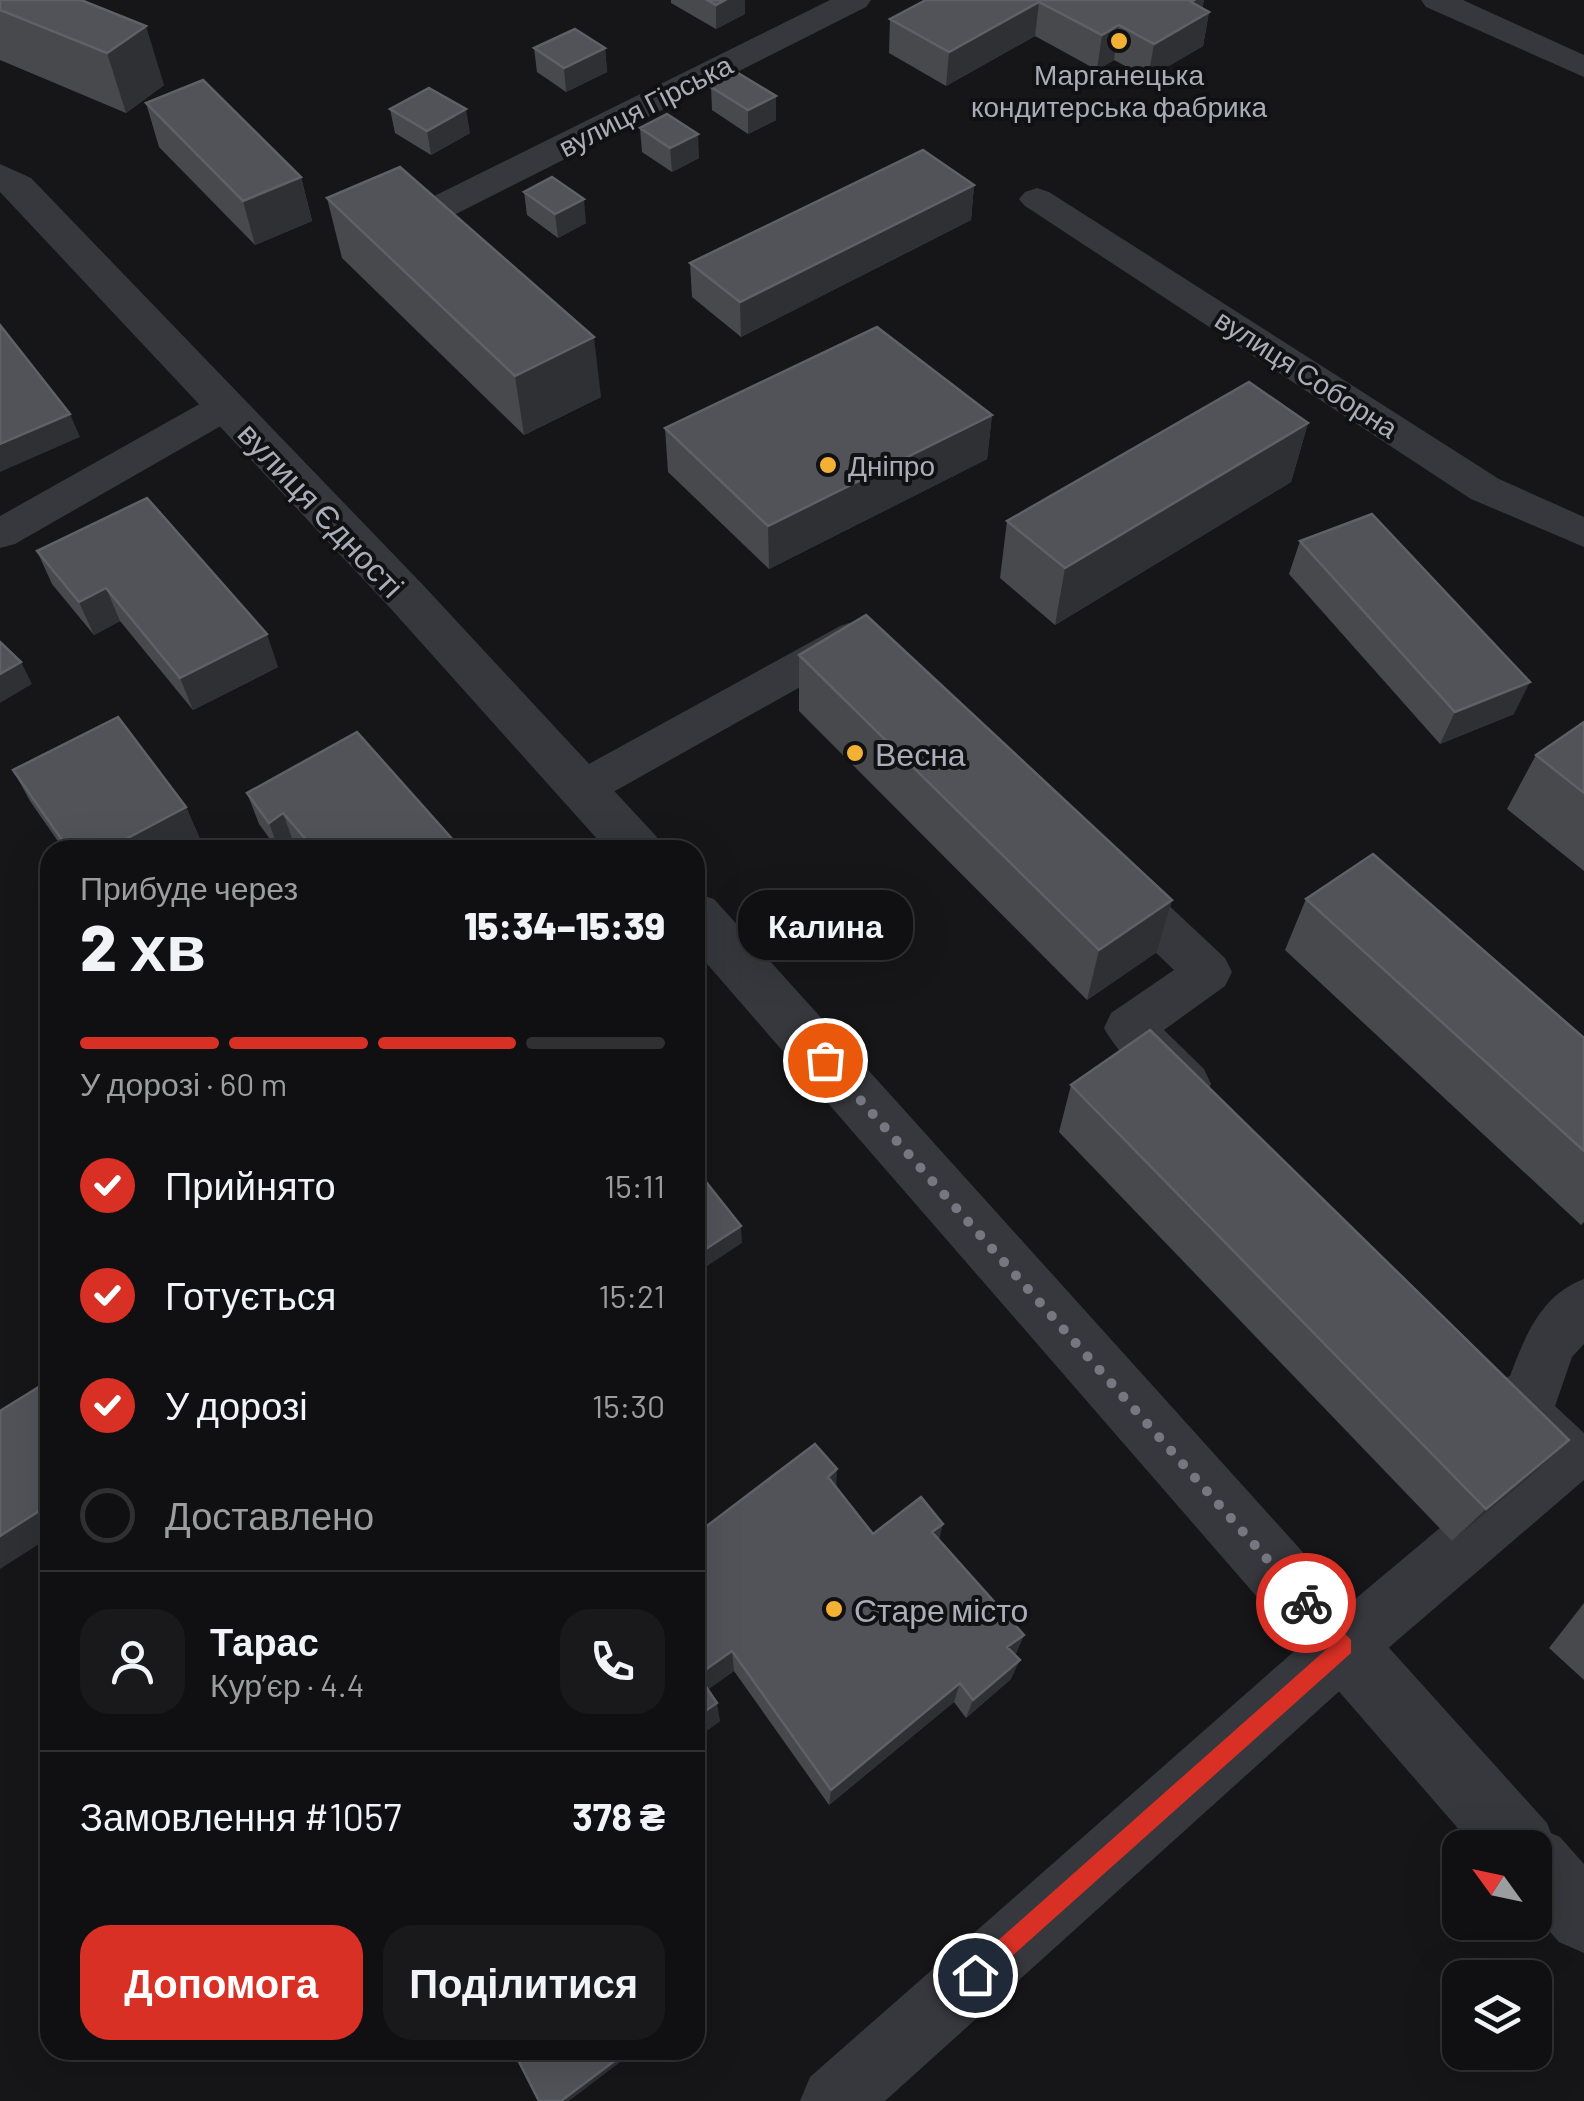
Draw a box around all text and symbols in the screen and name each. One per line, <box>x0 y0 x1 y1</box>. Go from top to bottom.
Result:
marker: Марганецька кондитерська фабрика <box>1108 30 1130 52</box>
street label: вулиця Гірська <box>552 46 738 163</box>
place label: Марганецька кондитерська фабрика <box>971 57 1268 123</box>
street label: вулиця Соборна <box>1209 301 1405 445</box>
street label: вулиця Єдності <box>231 414 413 605</box>
place label: Дніпро <box>848 448 935 482</box>
marker: Дніпро <box>817 454 839 476</box>
place label: Весна <box>875 734 966 772</box>
marker: Весна <box>844 742 866 764</box>
text: Прибуде через <box>80 868 298 906</box>
callout: Калина <box>738 890 912 960</box>
text: 15:34–15:39 <box>464 902 665 948</box>
text: 2 хв <box>80 906 206 984</box>
text: Калина <box>768 906 883 944</box>
pin <box>783 1018 868 1103</box>
icon: bag <box>798 1033 853 1088</box>
text: У дорозі · 60 m <box>80 1064 287 1102</box>
icon: check <box>80 1158 135 1213</box>
text: Прийнято <box>165 1162 336 1208</box>
text: 15:11 <box>604 1166 665 1204</box>
icon: check <box>80 1268 135 1323</box>
text: Готується <box>165 1272 336 1318</box>
text: 15:21 <box>599 1276 665 1314</box>
icon: check <box>80 1378 135 1433</box>
text: У дорозі <box>165 1382 308 1428</box>
text: 15:30 <box>592 1386 665 1424</box>
text: Доставлено <box>165 1492 374 1538</box>
courier <box>1256 1553 1356 1653</box>
icon: bike <box>1279 1576 1334 1631</box>
place label: Старе місто <box>854 1590 1028 1629</box>
marker: Старе місто <box>823 1598 845 1620</box>
button: person <box>80 1609 185 1714</box>
button: phone <box>560 1609 665 1714</box>
text: Тарас <box>210 1618 319 1664</box>
text: Кур’єр · 4.4 <box>210 1665 364 1703</box>
text: Замовлення #1057 <box>80 1793 401 1839</box>
text: 378 ₴ <box>572 1793 665 1839</box>
north arrow <box>1442 1830 1552 1940</box>
map controls <box>1442 1830 1552 2070</box>
button: Допомога <box>80 1925 363 2040</box>
button: Поділитися <box>383 1925 665 2040</box>
pin <box>933 1933 1018 2018</box>
icon: home <box>948 1948 1003 2003</box>
button: layers <box>1442 1960 1552 2070</box>

